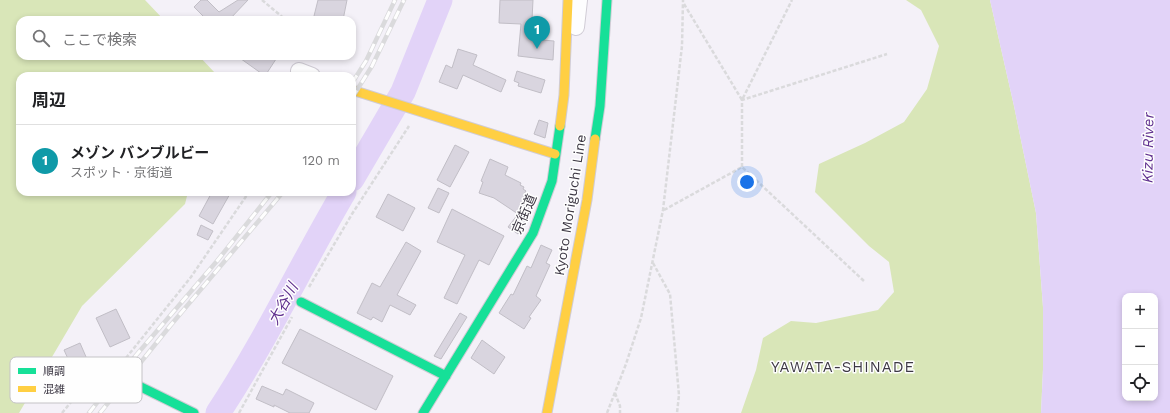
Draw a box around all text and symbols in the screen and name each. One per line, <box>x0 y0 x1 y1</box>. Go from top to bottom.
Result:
search box <box>16 16 356 60</box>
pin: 1 <box>524 16 550 49</box>
icon: search <box>30 27 52 49</box>
text: ここで検索 <box>62 31 137 49</box>
text: 周辺 <box>32 90 66 110</box>
water label: Kizu River <box>1138 111 1158 183</box>
street label: Kyoto Moriguchi Line <box>551 133 589 277</box>
text: メゾン バンブルビー <box>70 144 210 162</box>
text: 1 <box>42 153 48 168</box>
text: 120 m <box>302 153 340 168</box>
text: スポット · 京街道 <box>70 165 173 180</box>
your location <box>737 172 757 192</box>
street label: 京街道 <box>508 192 540 236</box>
water label: 大谷川 <box>264 278 303 328</box>
map controls <box>1122 293 1158 401</box>
button: + <box>1122 293 1158 329</box>
button: − <box>1122 329 1158 365</box>
legend <box>10 357 142 403</box>
district label: YAWATA-SHINADE <box>771 358 915 376</box>
text: 順調 <box>43 365 65 378</box>
button: locate <box>1122 365 1158 401</box>
text: 混雑 <box>43 383 65 396</box>

